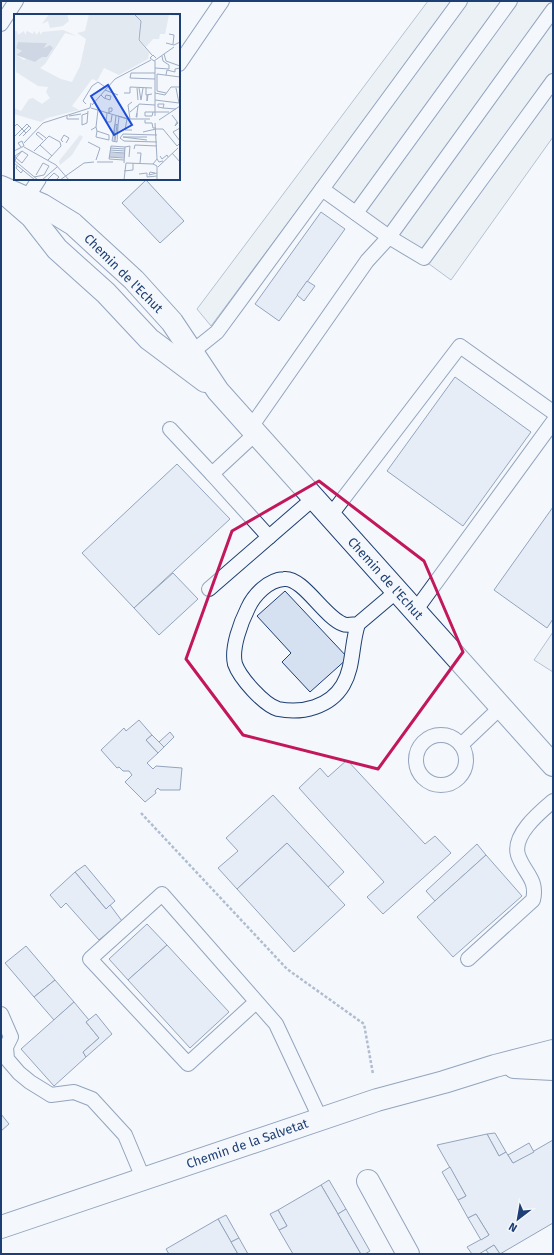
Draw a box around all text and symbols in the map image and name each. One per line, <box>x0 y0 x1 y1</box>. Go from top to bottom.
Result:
inset map <box>14 14 180 180</box>
street label: Chemin de l'Echut <box>81 231 166 316</box>
street label: Chemin de l'Echut <box>345 534 427 623</box>
street label: Chemin de la Salvetat <box>184 1115 310 1171</box>
north arrow <box>498 1199 538 1239</box>
text: N <box>507 1220 520 1235</box>

